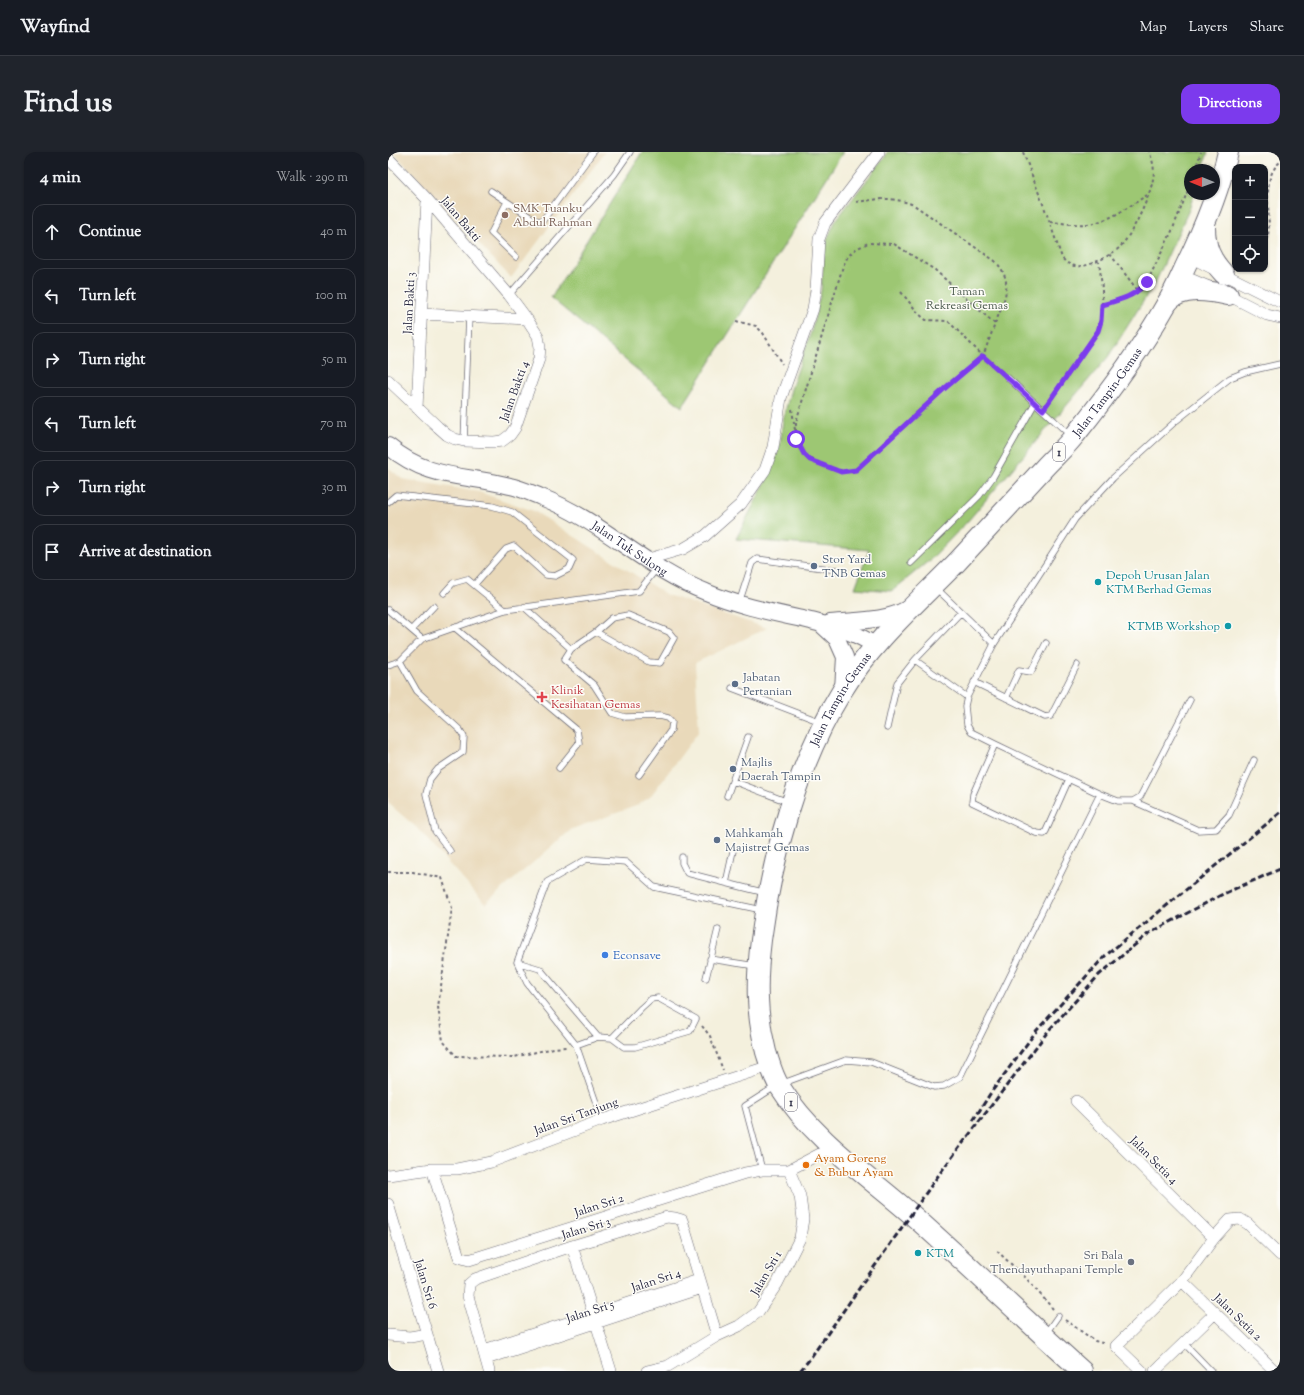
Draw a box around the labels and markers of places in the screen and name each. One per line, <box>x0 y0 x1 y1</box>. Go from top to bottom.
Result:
place label: SMK Tuanku Abdul Rahman <box>513 200 592 232</box>
marker: SMK Tuanku Abdul Rahman <box>500 210 510 220</box>
place label: Stor Yard TNB Gemas <box>822 551 886 583</box>
marker: Stor Yard TNB Gemas <box>809 561 819 571</box>
place label: Depoh Urusan Jalan KTM Berhad Gemas <box>1106 567 1212 599</box>
marker: Depoh Urusan Jalan KTM Berhad Gemas <box>1093 577 1103 587</box>
place label: KTMB Workshop <box>1128 618 1220 636</box>
marker: KTMB Workshop <box>1223 621 1233 631</box>
place label: Jabatan Pertanian <box>742 669 792 701</box>
marker: Jabatan Pertanian <box>730 679 740 689</box>
place label: Klinik Kesihatan Gemas <box>551 682 640 714</box>
marker: Klinik Kesihatan Gemas <box>536 691 548 703</box>
place label: Majlis Daerah Tampin <box>741 754 821 786</box>
marker: Majlis Daerah Tampin <box>728 764 738 774</box>
place label: Mahkamah Majistret Gemas <box>725 825 810 857</box>
marker: Mahkamah Majistret Gemas <box>712 835 722 845</box>
place label: Econsave <box>613 947 661 965</box>
marker: Econsave <box>600 950 610 960</box>
place label: Ayam Goreng & Bubur Ayam <box>814 1150 893 1182</box>
marker: Ayam Goreng & Bubur Ayam <box>801 1160 811 1170</box>
place label: KTM <box>926 1245 954 1263</box>
place label: Sri Bala Thendayuthapani Temple <box>990 1247 1123 1279</box>
marker: KTM <box>913 1248 923 1258</box>
marker: Sri Bala Thendayuthapani Temple <box>1126 1257 1136 1267</box>

